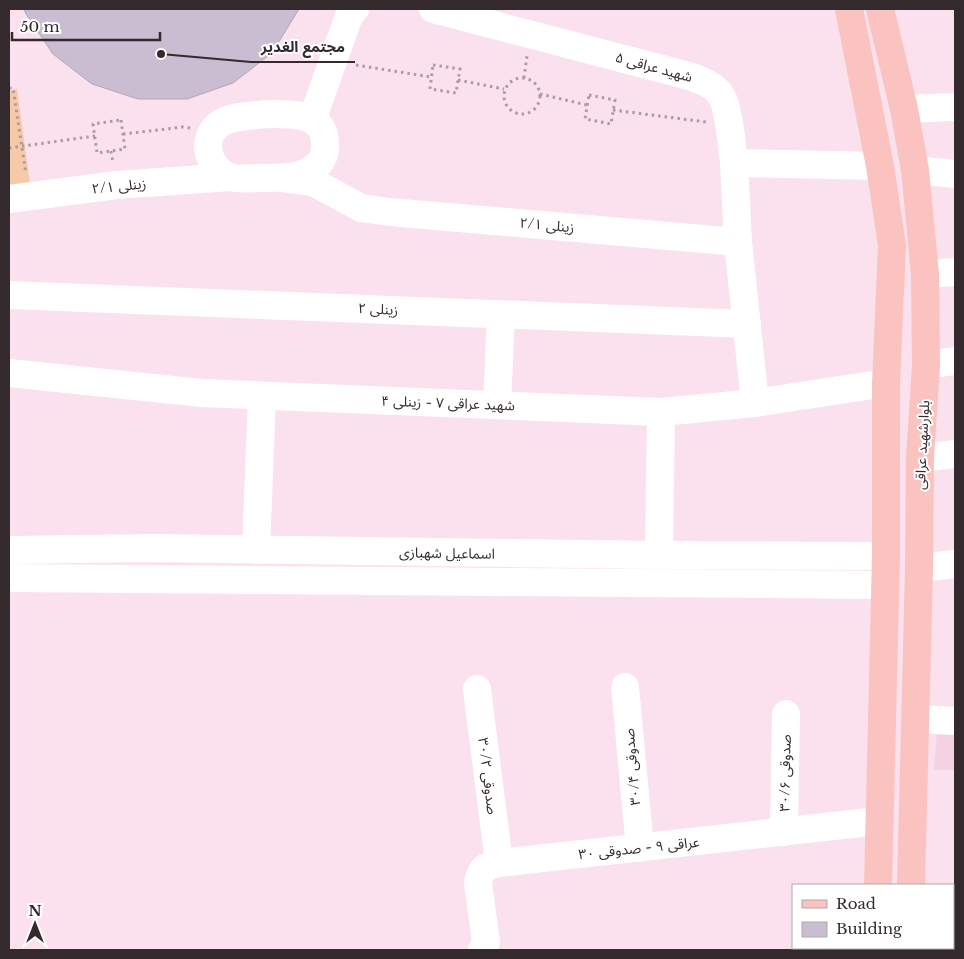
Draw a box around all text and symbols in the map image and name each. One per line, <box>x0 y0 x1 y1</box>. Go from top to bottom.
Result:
scale bar <box>12 10 160 42</box>
text: 50 m <box>20 17 60 36</box>
callout: مجتمع الغدیر <box>251 32 355 62</box>
text: مجتمع الغدیر <box>260 37 345 58</box>
street label: شهید عراقی ۵ <box>614 48 694 86</box>
street label: زینلی ۲/۱ <box>91 174 147 198</box>
street label: زینلی ۲/۱ <box>519 214 575 236</box>
street label: زینلی ۲ <box>357 299 399 319</box>
street label: شهید عراقی ۷ - زینلی ۴ <box>381 392 515 414</box>
street label: بلوارشهید عراقی <box>911 400 933 490</box>
street label: اسماعیل شهبازی <box>399 543 495 563</box>
street label: صدوقی ۳۰/۴ <box>620 727 644 806</box>
street label: صدوقی ۳۰/۶ <box>775 734 795 812</box>
street label: صدوقی ۳۰/۲ <box>474 736 502 816</box>
street label: عراقی ۹ - صدوقی ۳۰ <box>578 833 700 863</box>
legend <box>792 884 954 949</box>
text: Road <box>836 894 876 913</box>
north arrow <box>10 899 60 949</box>
text: N <box>28 902 42 920</box>
text: Building <box>836 919 903 938</box>

